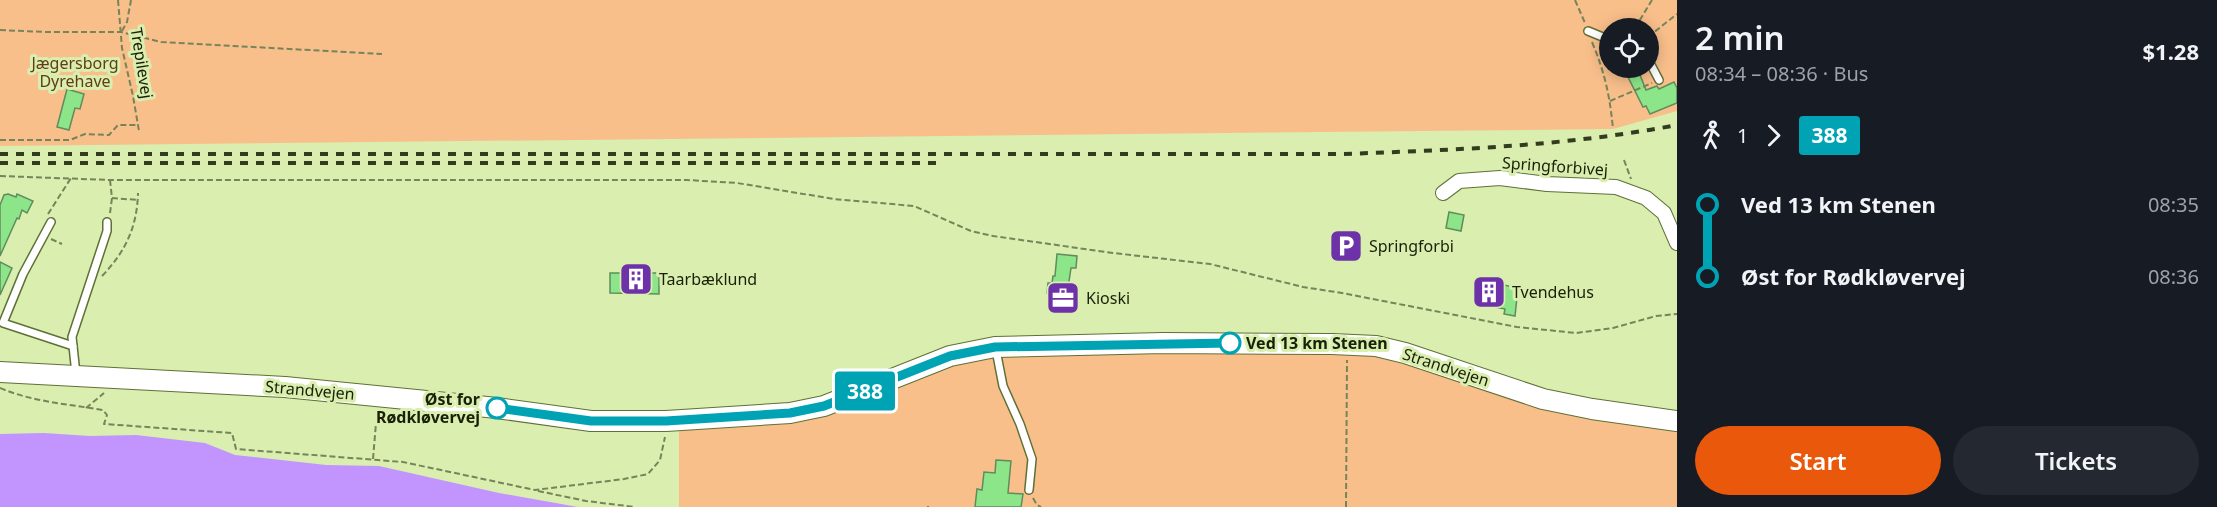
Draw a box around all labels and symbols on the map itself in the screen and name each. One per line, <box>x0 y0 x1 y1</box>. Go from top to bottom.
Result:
street label: Trepilevej <box>126 26 158 100</box>
park label: Jægersborg Dyrehave <box>29 52 119 92</box>
street label: Springforbivej <box>1501 151 1609 181</box>
parking icon: Springforbi <box>1328 228 1364 264</box>
place label: Springforbi <box>1369 235 1454 257</box>
building icon: Taarbæklund <box>618 261 654 297</box>
place label: Taarbæklund <box>659 268 757 290</box>
building icon: Tvendehus <box>1471 274 1507 310</box>
office icon: Kioski <box>1045 280 1081 316</box>
place label: Tvendehus <box>1512 281 1594 303</box>
place label: Kioski <box>1086 287 1130 309</box>
marker: Ved 13 km Stenen <box>1219 332 1241 354</box>
place label: Ved 13 km Stenen <box>1246 332 1388 354</box>
street label: Strandvejen <box>1400 343 1492 391</box>
line badge: 388 <box>830 372 900 410</box>
street label: Strandvejen <box>264 375 356 405</box>
place label: Øst for Rødkløvervej <box>376 388 480 428</box>
marker: Øst for Rødkløvervej <box>486 397 508 419</box>

